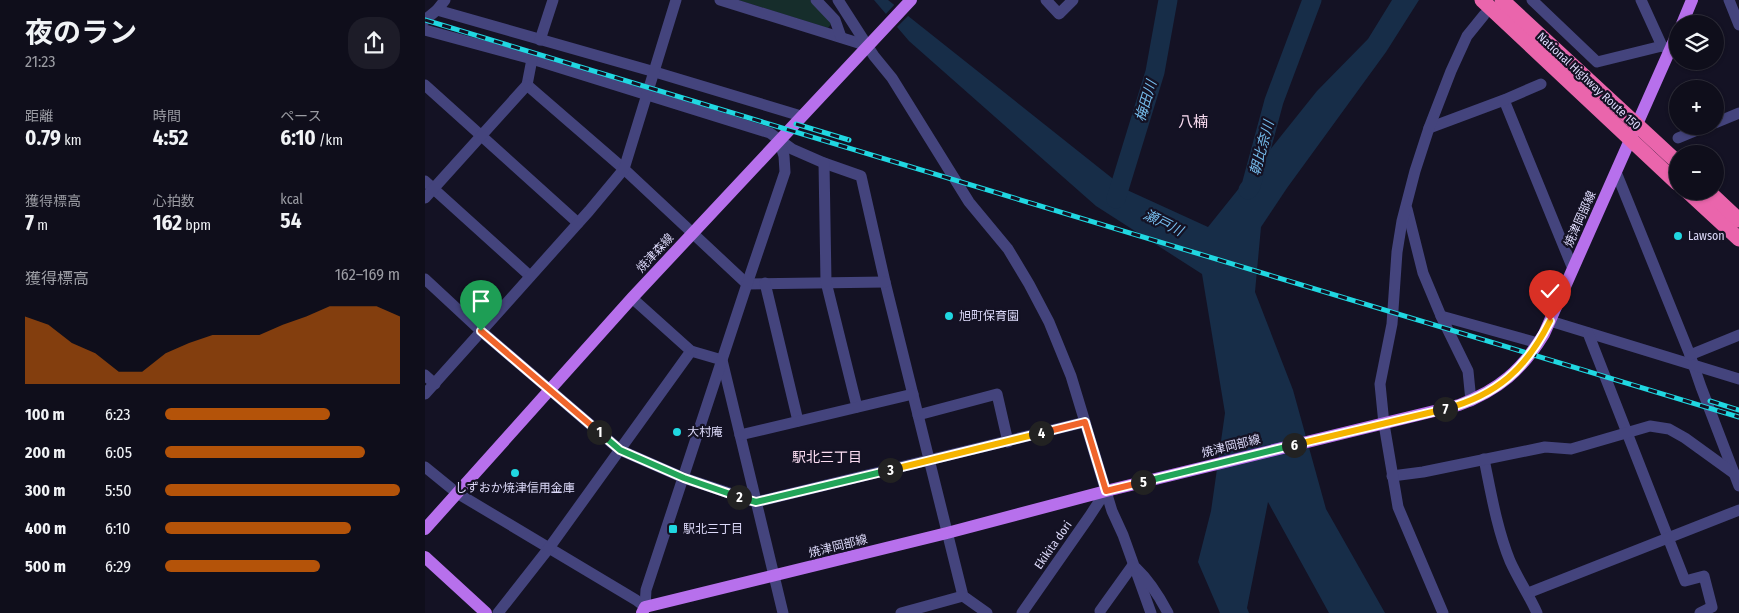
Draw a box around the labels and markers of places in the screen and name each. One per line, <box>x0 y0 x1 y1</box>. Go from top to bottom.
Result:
place label: Lawson <box>1688 229 1725 243</box>
marker: Lawson <box>1672 230 1684 242</box>
pin <box>1529 270 1571 321</box>
pin <box>460 280 502 331</box>
place label: 旭町保育園 <box>959 309 1019 323</box>
marker: 旭町保育園 <box>943 310 955 322</box>
pin: 7 <box>1433 396 1457 422</box>
pin: 1 <box>587 420 611 444</box>
pin: 4 <box>1029 420 1053 446</box>
place label: 大村庵 <box>687 425 723 439</box>
marker: 大村庵 <box>671 426 683 438</box>
pin: 6 <box>1281 432 1307 458</box>
pin: 3 <box>877 458 903 482</box>
marker: しずおか焼津信用金庫 <box>509 467 521 479</box>
pin: 5 <box>1131 470 1155 494</box>
place label: しずおか焼津信用金庫 <box>455 481 575 495</box>
pin: 2 <box>727 484 751 510</box>
place label: 駅北三丁目 <box>683 522 743 536</box>
marker: 駅北三丁目 <box>667 523 679 535</box>

